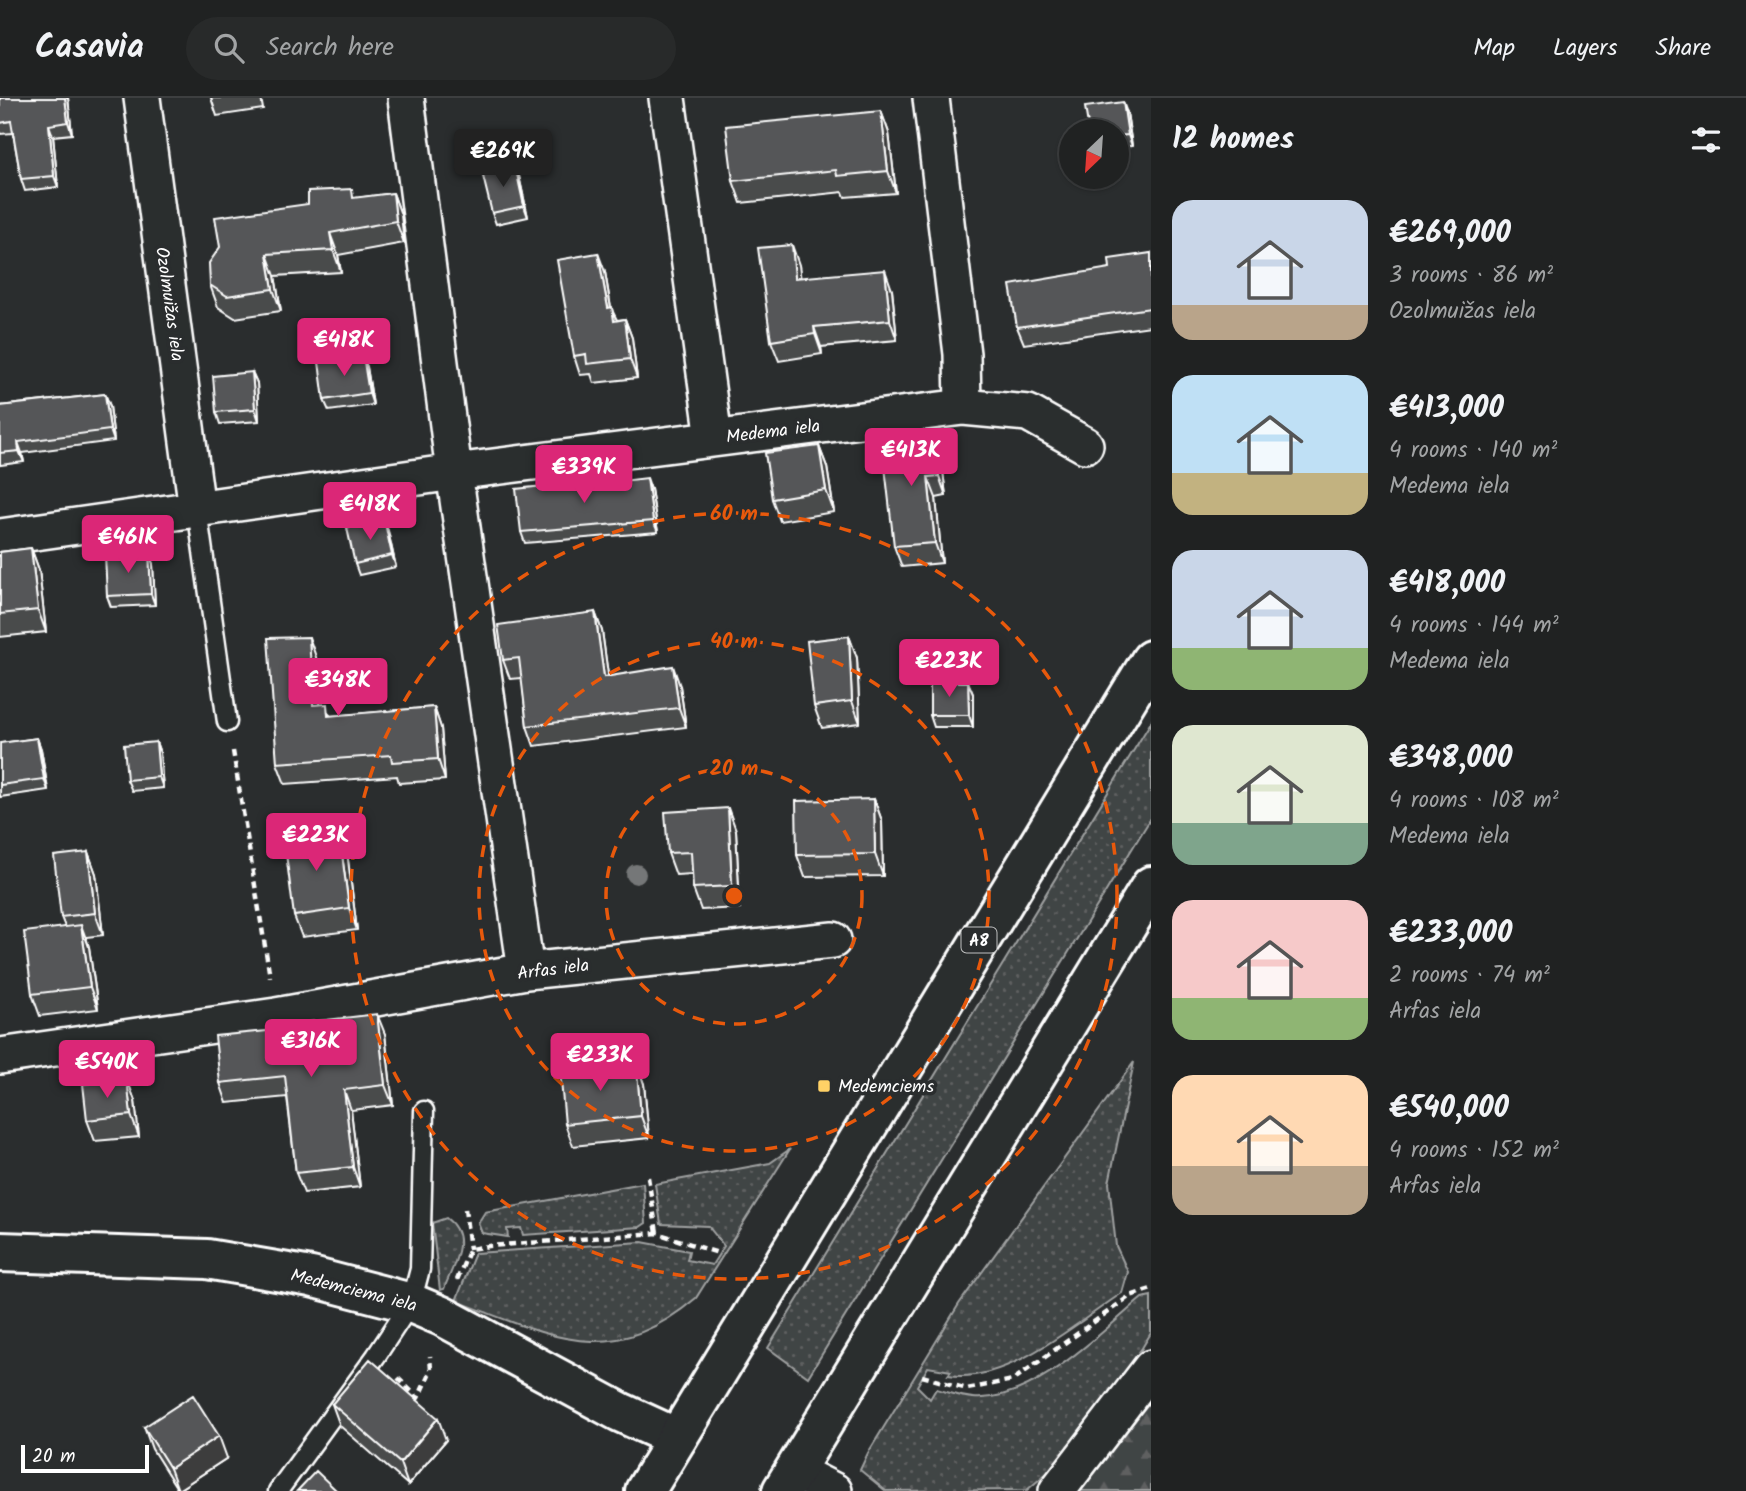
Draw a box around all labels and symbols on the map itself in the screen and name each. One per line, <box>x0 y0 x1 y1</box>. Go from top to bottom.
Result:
north arrow <box>1059 119 1129 189</box>
pin: €269K <box>454 130 552 189</box>
street label: Ozolmuižas iela <box>146 245 191 363</box>
pin: €418K <box>295 318 393 378</box>
street label: Medema iela <box>724 412 822 453</box>
pin: €413K <box>862 428 960 488</box>
pin: €339K <box>535 446 633 505</box>
pin: €418K <box>321 482 419 542</box>
text: 60 m <box>710 498 758 531</box>
pin: €461K <box>79 516 177 575</box>
text: 40 m <box>710 626 758 659</box>
pin: €223K <box>900 640 998 699</box>
pin: €348K <box>289 658 387 718</box>
text: 20 m <box>710 753 758 786</box>
pin: €223K <box>267 814 365 873</box>
centre of rings <box>722 884 746 908</box>
road number: A8 <box>962 928 996 953</box>
street label: Arfas iela <box>516 952 591 989</box>
pin: €316K <box>262 1020 360 1079</box>
pin: €233K <box>551 1034 649 1093</box>
pin: €540K <box>58 1040 156 1100</box>
place label: Medemciems <box>838 1073 934 1102</box>
marker: Medemciems <box>816 1078 832 1094</box>
street label: Medemciema iela <box>287 1262 420 1321</box>
scale bar <box>21 1442 149 1474</box>

